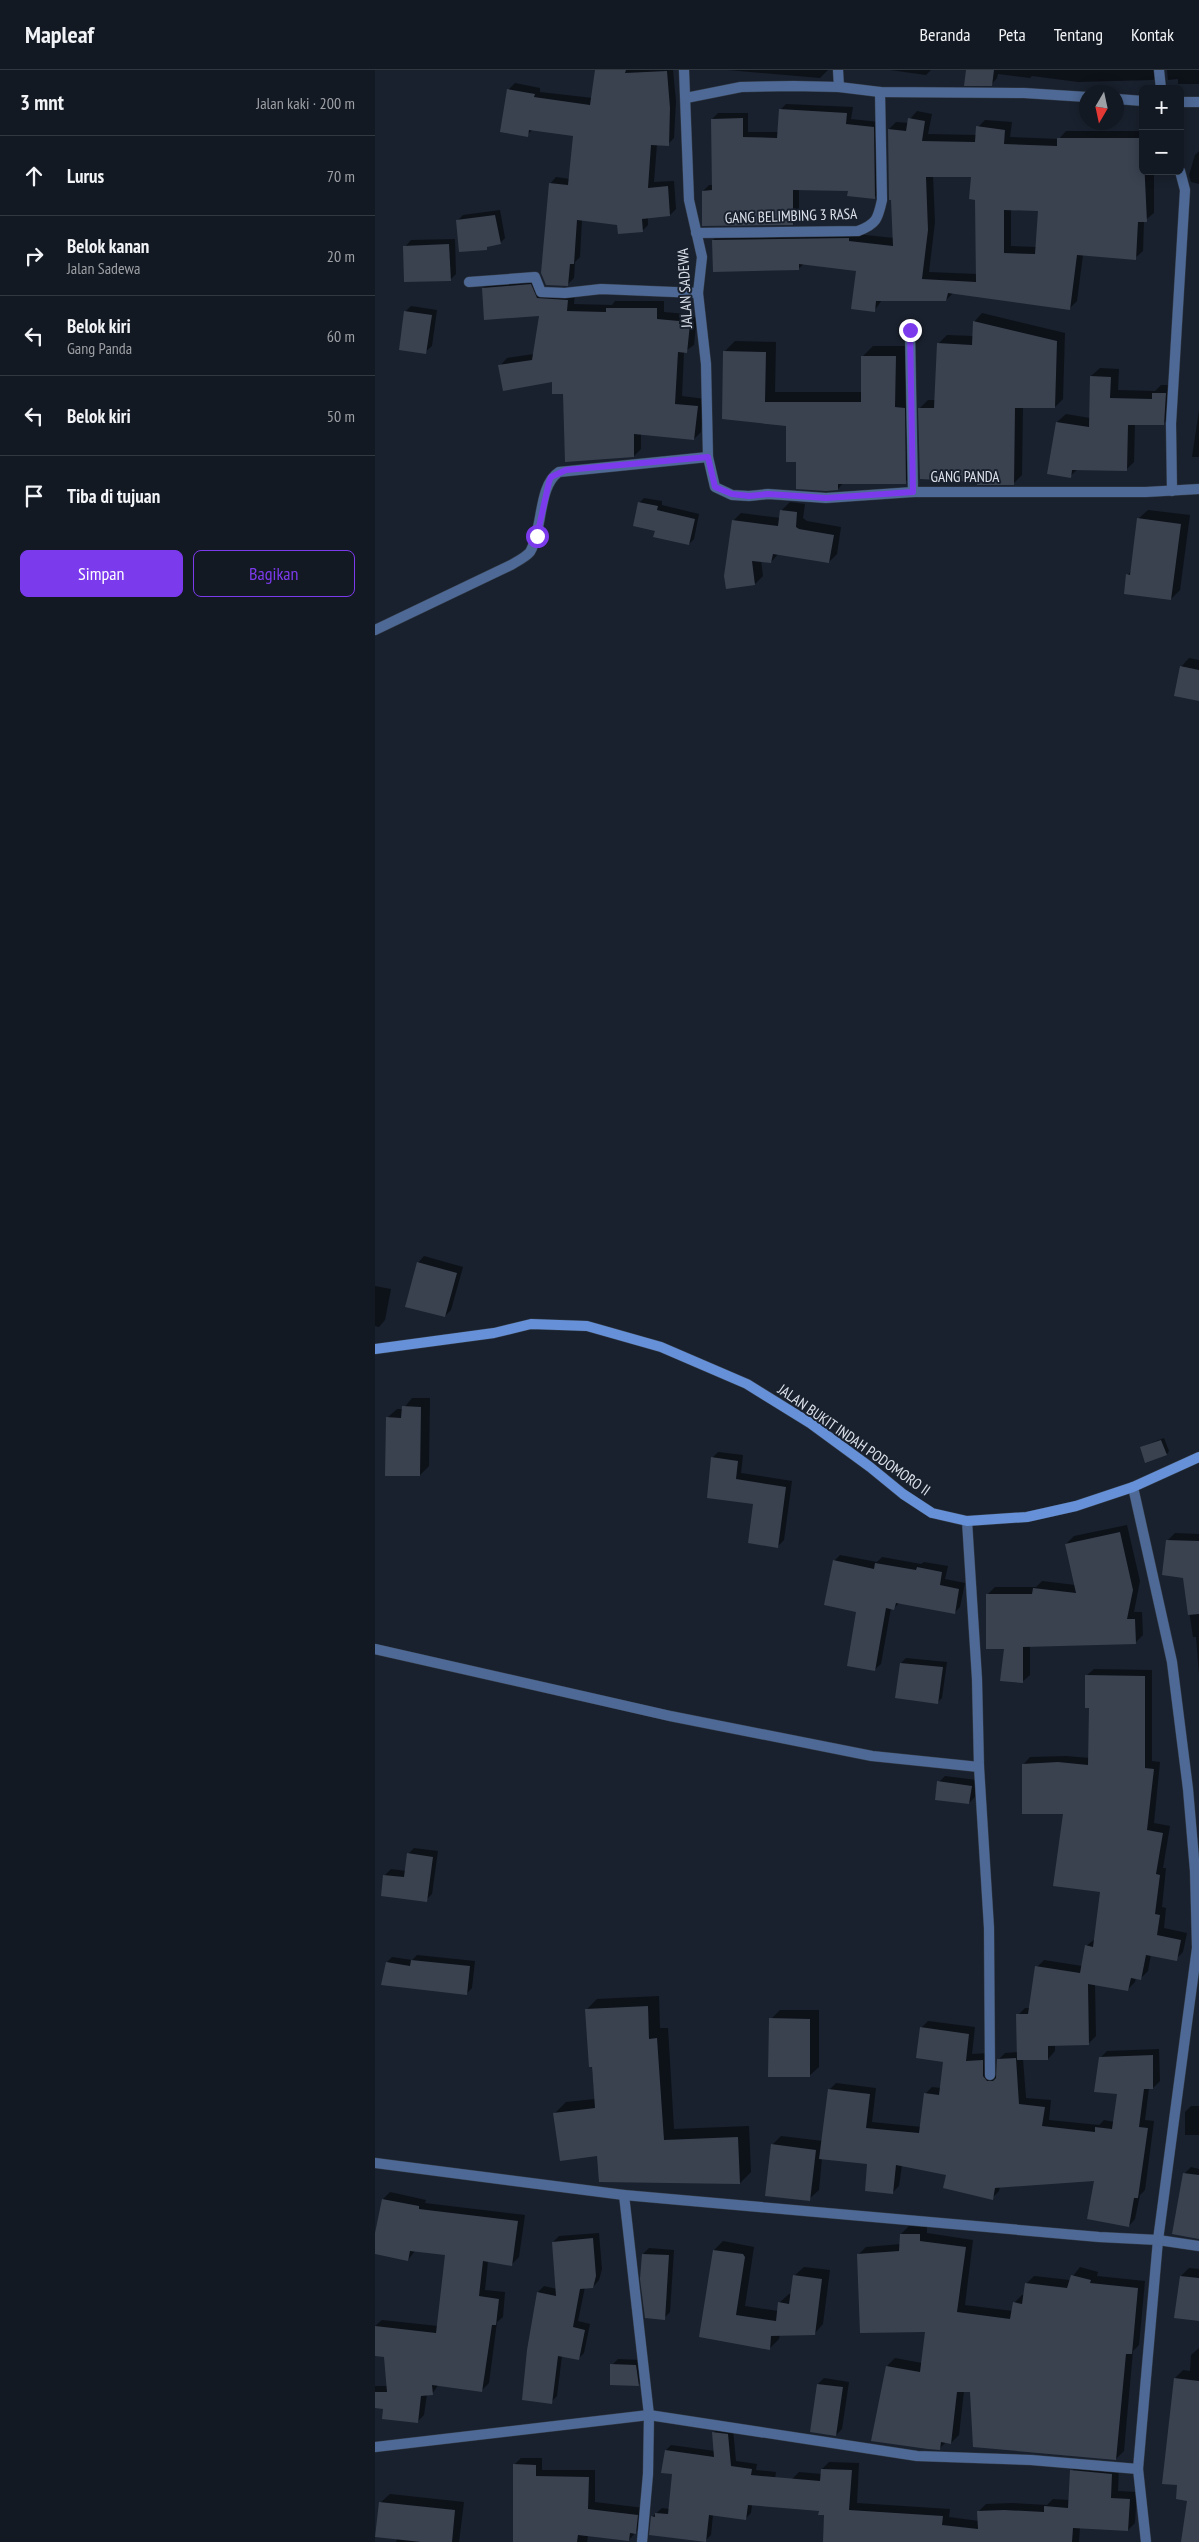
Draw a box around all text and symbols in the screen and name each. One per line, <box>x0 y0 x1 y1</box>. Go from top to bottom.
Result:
text: Mapleaf <box>25 19 94 50</box>
text: Beranda <box>920 23 970 46</box>
text: Peta <box>998 23 1026 46</box>
text: Tentang <box>1054 23 1103 46</box>
text: Kontak <box>1131 23 1174 46</box>
north arrow <box>1079 85 1124 130</box>
map controls <box>1139 85 1184 175</box>
button: + <box>1139 85 1184 130</box>
text: 3 mnt <box>20 89 64 116</box>
text: Jalan kaki · 200 m <box>256 93 355 113</box>
button: − <box>1139 130 1184 175</box>
icon: ahead <box>20 162 48 190</box>
text: Lurus <box>67 164 104 188</box>
text: 70 m <box>327 166 355 186</box>
street label: GANG BELIMBING 3 RASA <box>724 204 858 227</box>
text: Belok kanan <box>67 234 149 258</box>
icon: right <box>20 242 48 270</box>
text: 20 m <box>327 246 355 266</box>
street label: JALAN SADEWA <box>673 247 696 329</box>
text: Jalan Sadewa <box>67 258 140 278</box>
text: Belok kiri <box>67 314 131 338</box>
route end <box>899 319 922 342</box>
icon: left <box>20 322 48 350</box>
text: 60 m <box>327 326 355 346</box>
text: Gang Panda <box>67 338 132 358</box>
icon: left <box>20 402 48 430</box>
text: Belok kiri <box>67 404 131 428</box>
text: 50 m <box>327 406 355 426</box>
street label: GANG PANDA <box>931 467 1000 486</box>
icon: arrive <box>20 482 48 510</box>
text: Tiba di tujuan <box>67 484 160 508</box>
route start <box>526 525 549 548</box>
button: Simpan <box>20 550 183 597</box>
button: Bagikan <box>193 550 355 597</box>
street label: JALAN BUKIT INDAH PODOMORO II <box>774 1379 934 1500</box>

